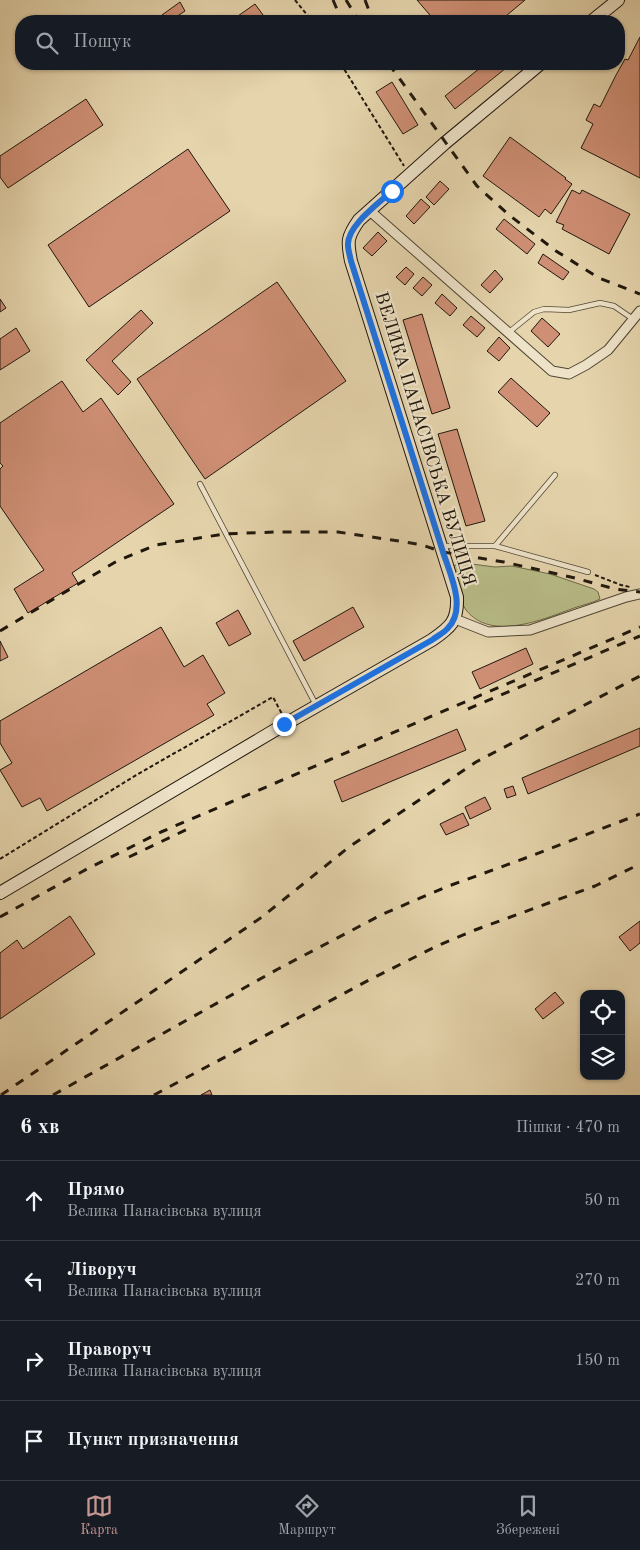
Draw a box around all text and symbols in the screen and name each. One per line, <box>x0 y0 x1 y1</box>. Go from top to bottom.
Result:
search box <box>15 15 625 70</box>
icon: search <box>33 29 61 57</box>
text: Пошук <box>73 33 131 52</box>
route start <box>381 180 404 203</box>
street label: ВЕЛИКА ПАНАСІВСЬКА ВУЛИЦЯ <box>372 290 478 588</box>
route end <box>273 713 296 736</box>
map controls <box>580 990 625 1080</box>
button: locate <box>580 990 625 1035</box>
button: layers <box>580 1035 625 1080</box>
text: 6 хв <box>20 1117 59 1138</box>
text: Пішки · 470 m <box>516 1120 620 1136</box>
text: Прямо <box>67 1181 125 1200</box>
icon: ahead <box>20 1187 48 1215</box>
text: 50 m <box>584 1193 620 1209</box>
text: Велика Панасівська вулиця <box>67 1204 262 1220</box>
text: Ліворуч <box>67 1261 137 1280</box>
icon: left <box>20 1267 48 1295</box>
text: 270 m <box>575 1273 620 1289</box>
text: Велика Панасівська вулиця <box>67 1284 262 1300</box>
text: Праворуч <box>67 1341 152 1360</box>
icon: right <box>20 1347 48 1375</box>
text: 150 m <box>575 1353 620 1369</box>
text: Велика Панасівська вулиця <box>67 1364 262 1380</box>
icon: arrive <box>20 1427 48 1455</box>
text: Пункт призначення <box>67 1431 239 1450</box>
tab: Карта <box>80 1492 118 1539</box>
tab: Маршрут <box>278 1492 336 1539</box>
tab: Збережені <box>496 1492 560 1539</box>

